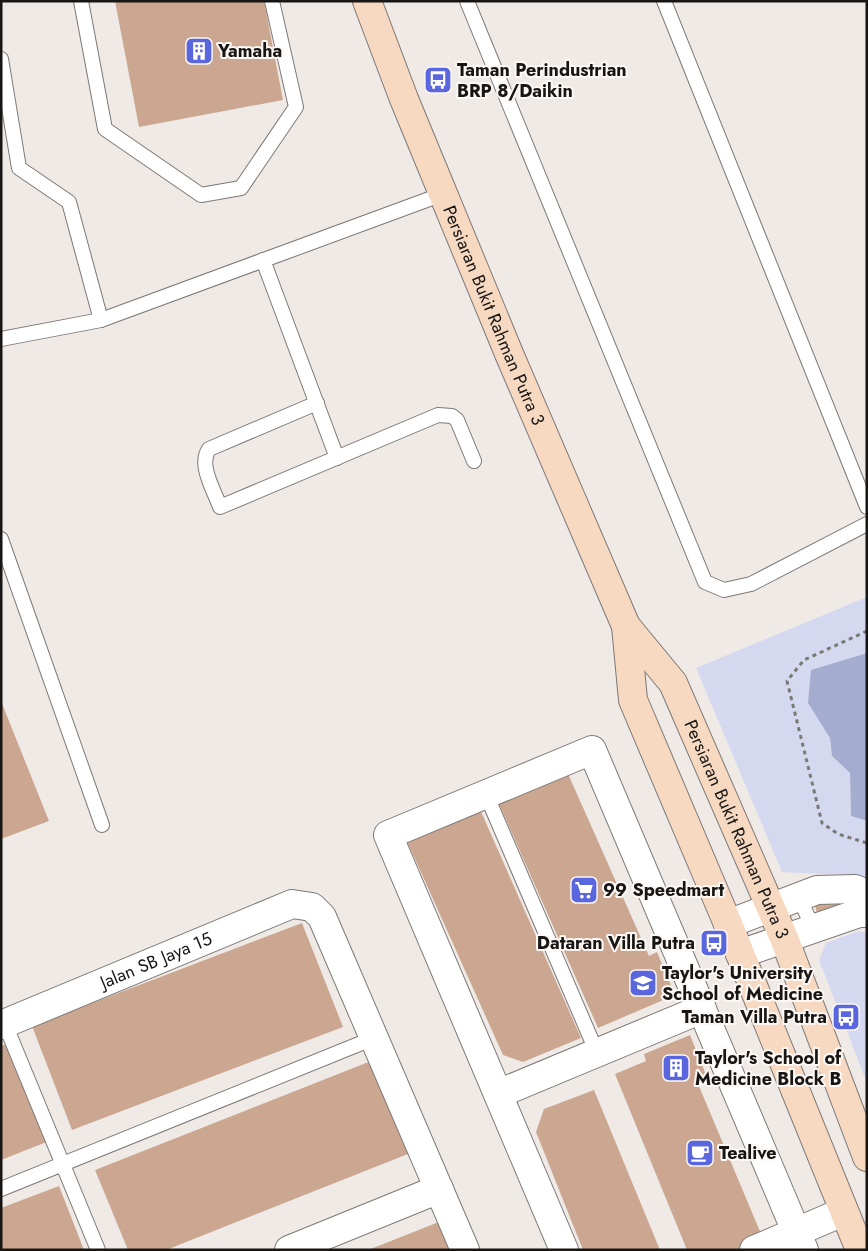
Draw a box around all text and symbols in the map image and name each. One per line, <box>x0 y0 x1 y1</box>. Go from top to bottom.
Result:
building icon: Yamaha <box>184 36 214 66</box>
place label: Yamaha <box>217 38 282 64</box>
place label: Taman Perindustrian BRP 8/Daikin <box>457 57 627 104</box>
bus stop icon: Taman Perindustrian BRP 8/Daikin <box>423 65 453 95</box>
street label: Persiaran Bukit Rahman Putra 3 <box>436 201 551 430</box>
street label: Persiaran Bukit Rahman Putra 3 <box>678 716 796 943</box>
supermarket icon: 99 Speedmart <box>569 875 599 905</box>
place label: 99 Speedmart <box>603 877 724 903</box>
street label: Jalan SB Jaya 15 <box>94 926 216 996</box>
bus stop icon: Dataran Villa Putra <box>699 928 729 958</box>
place label: Dataran Villa Putra <box>537 930 695 956</box>
place label: Taylor's University School of Medicine <box>662 960 823 1007</box>
school or university icon: Taylor's University School of Medicine <box>628 968 658 998</box>
bus stop icon: Taman Villa Putra <box>831 1002 861 1032</box>
place label: Taman Villa Putra <box>682 1004 827 1030</box>
place label: Taylor's School of Medicine Block B <box>695 1045 842 1092</box>
building icon: Taylor's School of Medicine Block B <box>661 1053 691 1083</box>
cafe icon: Tealive <box>685 1138 715 1168</box>
place label: Tealive <box>719 1140 777 1166</box>

